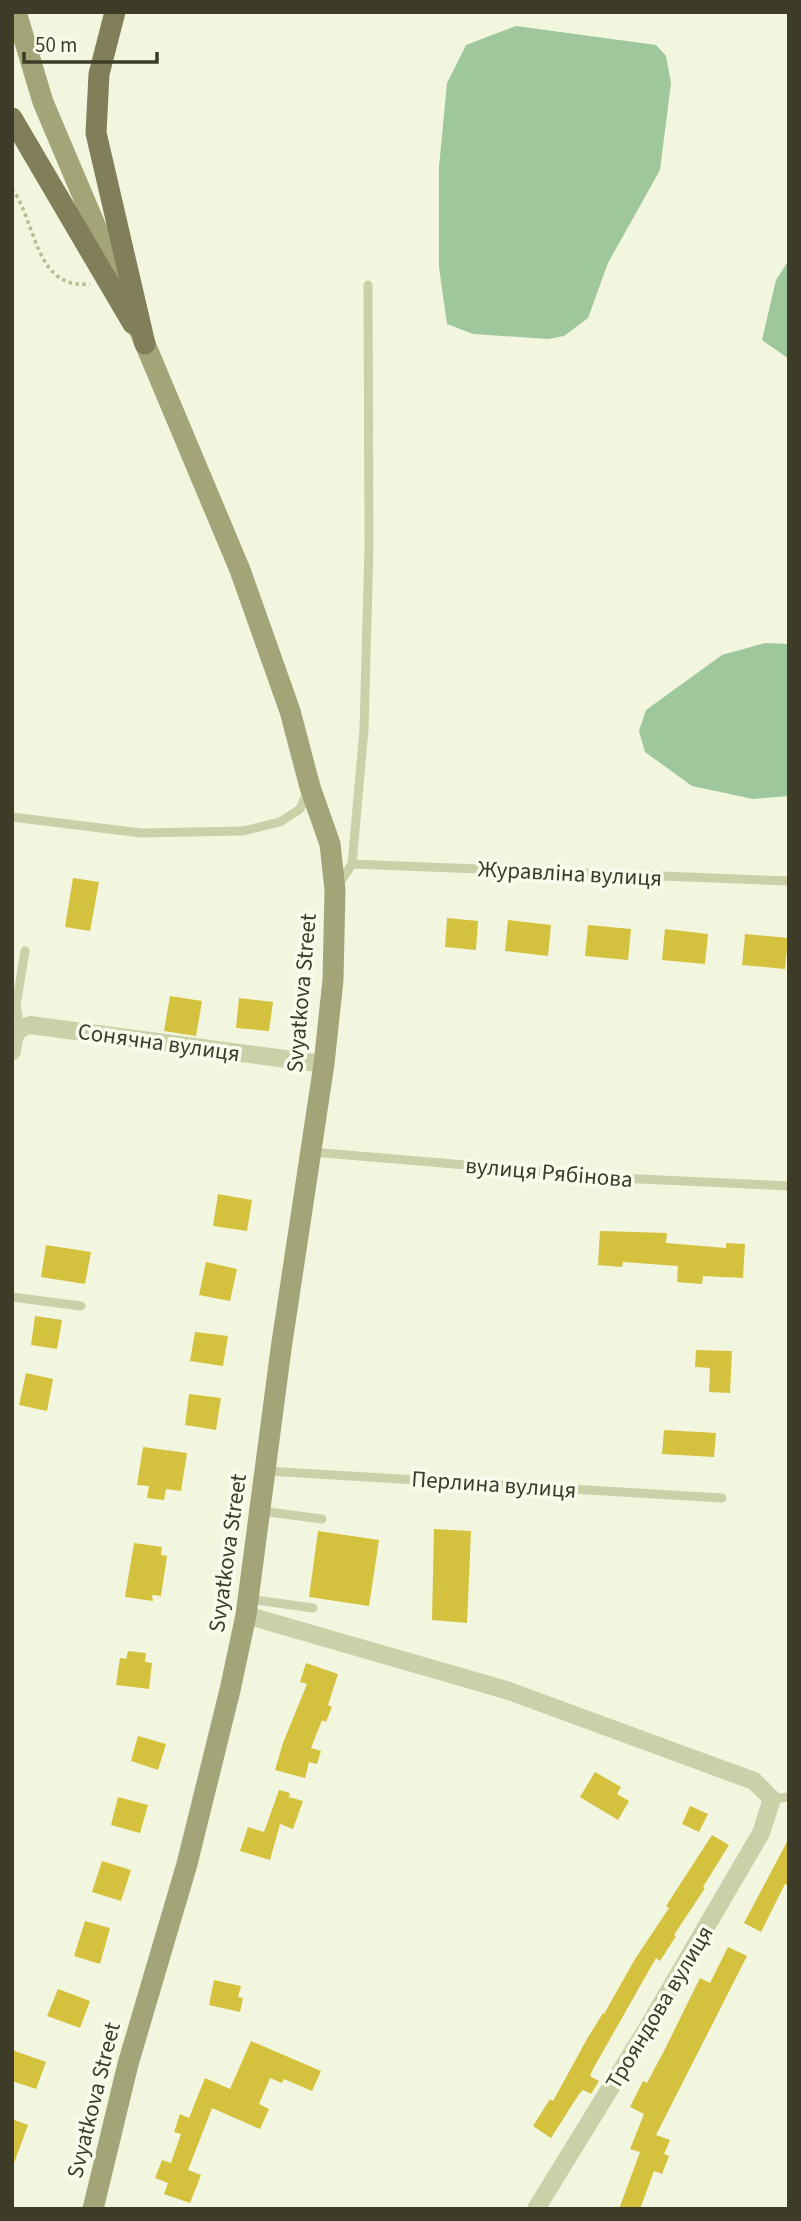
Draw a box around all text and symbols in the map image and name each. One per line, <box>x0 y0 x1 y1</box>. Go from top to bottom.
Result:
scale bar <box>24 21 158 65</box>
text: 50 m <box>35 30 77 60</box>
street label: Журавліна вулиця <box>477 852 663 895</box>
street label: Svyatkova Street <box>278 912 325 1074</box>
street label: Сонячна вулиця <box>76 1015 242 1070</box>
street label: вулиця Рябінова <box>464 1149 634 1196</box>
street label: Перлина вулиця <box>410 1462 578 1507</box>
street label: Svyatkova Street <box>200 1471 255 1634</box>
street label: Трояндова вулиця <box>597 1919 721 2095</box>
street label: Svyatkova Street <box>58 2018 129 2182</box>

